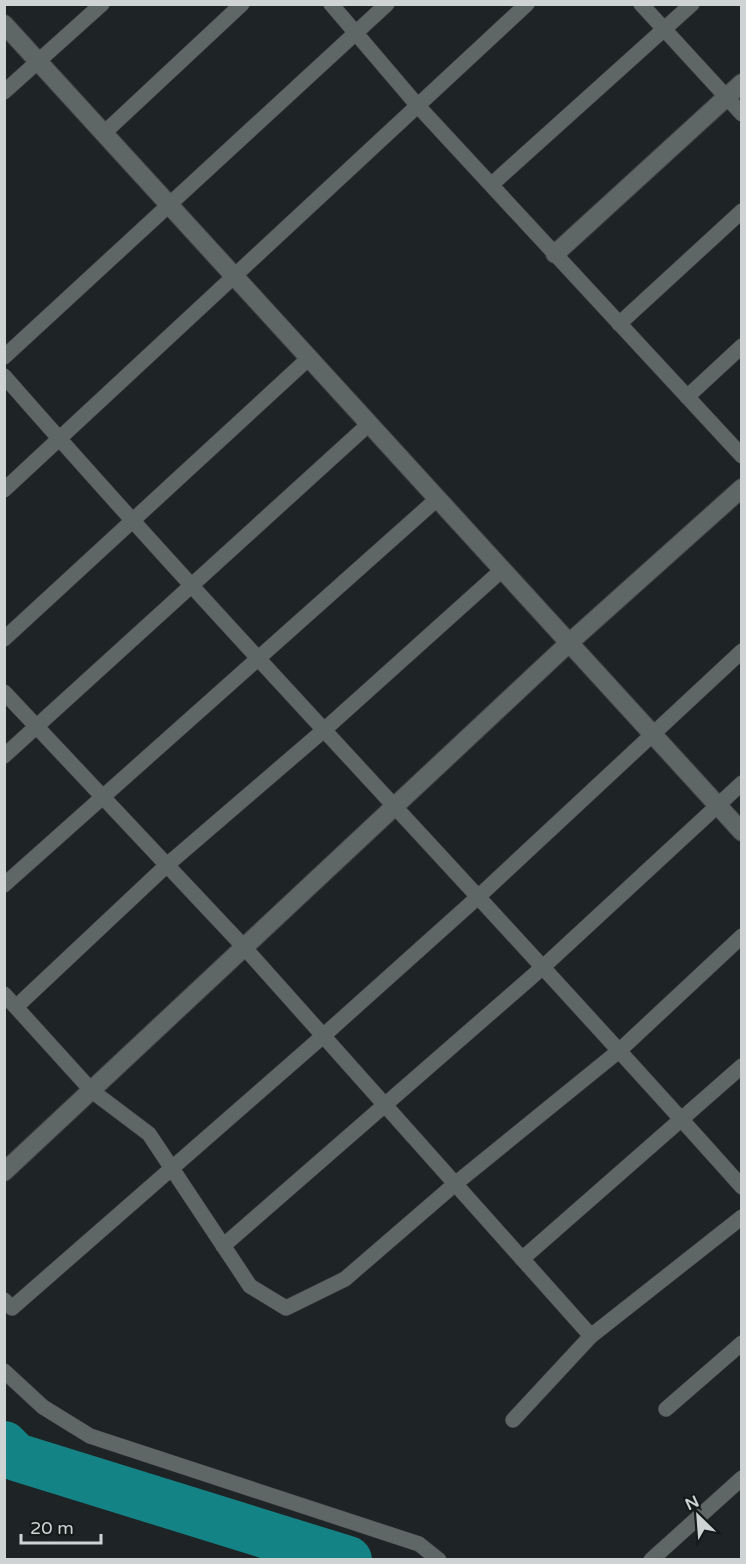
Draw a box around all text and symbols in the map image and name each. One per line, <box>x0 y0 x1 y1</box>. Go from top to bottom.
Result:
north arrow <box>668 1486 728 1546</box>
text: N <box>682 1492 702 1515</box>
scale bar <box>21 1507 100 1545</box>
text: 20 m <box>30 1517 74 1539</box>

